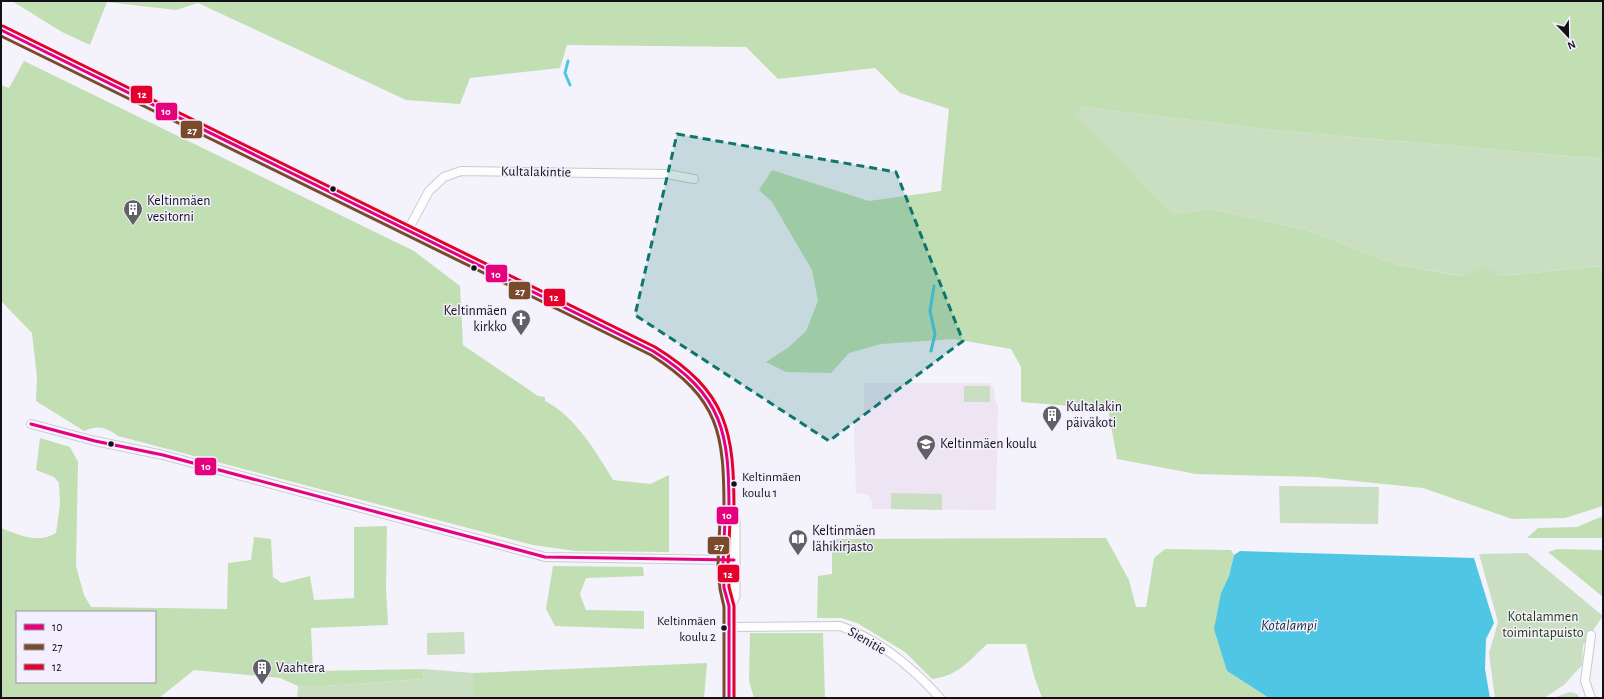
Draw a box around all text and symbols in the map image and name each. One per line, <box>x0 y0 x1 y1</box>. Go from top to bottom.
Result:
north arrow <box>1548 16 1588 56</box>
text: N <box>1566 38 1577 51</box>
line badge: 12 <box>130 85 153 104</box>
text: 12 <box>137 89 147 100</box>
line badge: 10 <box>155 102 178 121</box>
text: 10 <box>161 106 171 117</box>
line badge: 27 <box>180 120 203 139</box>
text: 27 <box>187 125 197 136</box>
street label: Kultalakintie <box>501 164 571 180</box>
unlabelled marker <box>328 184 338 194</box>
place label: Keltinmäen vesitorni <box>147 194 211 224</box>
building icon: Keltinmäen vesitorni <box>122 198 144 226</box>
unlabelled marker <box>469 263 479 273</box>
line badge: 10 <box>485 264 508 283</box>
text: 10 <box>491 269 501 280</box>
line badge: 27 <box>508 281 531 300</box>
text: 27 <box>515 286 525 297</box>
line badge: 12 <box>543 288 566 307</box>
text: 12 <box>549 292 559 303</box>
place label: Keltinmäen kirkko <box>443 304 507 334</box>
church icon: Keltinmäen kirkko <box>510 308 532 336</box>
place label: Kultalakin päiväkoti <box>1066 400 1122 430</box>
building icon: Kultalakin päiväkoti <box>1041 404 1063 432</box>
school or university icon: Keltinmäen koulu <box>915 433 937 461</box>
place label: Keltinmäen koulu <box>940 437 1037 451</box>
unlabelled marker <box>106 439 116 449</box>
line badge: 10 <box>194 457 217 476</box>
text: 10 <box>201 461 211 472</box>
place label: Keltinmäen koulu 1 <box>742 471 801 500</box>
marker: Keltinmäen koulu 1 <box>729 479 739 489</box>
line badge: 10 <box>716 506 739 525</box>
text: 10 <box>722 510 732 521</box>
place label: Keltinmäen lähikirjasto <box>812 524 876 554</box>
library icon: Keltinmäen lähikirjasto <box>787 528 809 556</box>
line badge: 27 <box>707 536 730 555</box>
text: 27 <box>714 541 724 552</box>
line badge: 12 <box>717 564 740 583</box>
text: 12 <box>723 569 733 580</box>
park label: Kotalammen toimintapuisto <box>1502 610 1584 640</box>
legend <box>16 611 156 683</box>
place label: Keltinmäen koulu 2 <box>657 615 716 644</box>
water label: Kotalampi <box>1261 618 1317 633</box>
text: 10 <box>52 621 62 633</box>
marker: Keltinmäen koulu 2 <box>719 623 729 633</box>
street label: Sienitie <box>846 625 888 657</box>
text: 27 <box>52 641 62 653</box>
building icon: Vaahtera <box>251 657 273 685</box>
text: 12 <box>52 661 62 673</box>
place label: Vaahtera <box>276 661 325 675</box>

